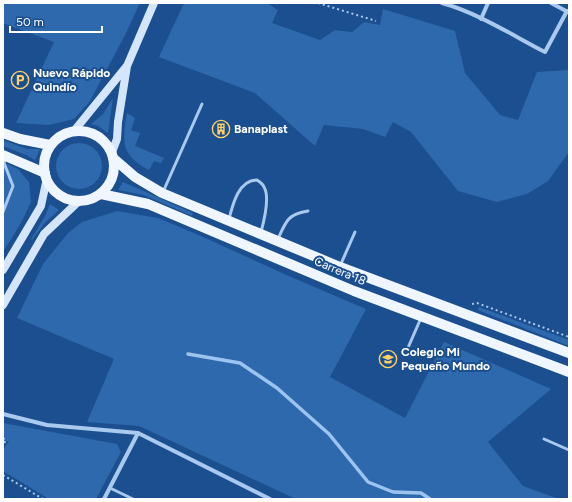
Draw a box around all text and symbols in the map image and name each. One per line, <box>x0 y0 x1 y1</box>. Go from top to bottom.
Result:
scale bar <box>10 8 102 34</box>
text: 50 m <box>16 15 44 29</box>
place label: Nuevo Rápido Quindío <box>33 66 110 94</box>
parking icon: Nuevo Rápido Quindío <box>10 70 30 90</box>
building icon: Banaplast <box>211 119 231 139</box>
place label: Banaplast <box>234 122 288 136</box>
street label: Carrera 18 <box>312 254 368 288</box>
place label: Colegio Mi Pequeño Mundo <box>401 345 490 373</box>
school or university icon: Colegio Mi Pequeño Mundo <box>378 349 398 369</box>

